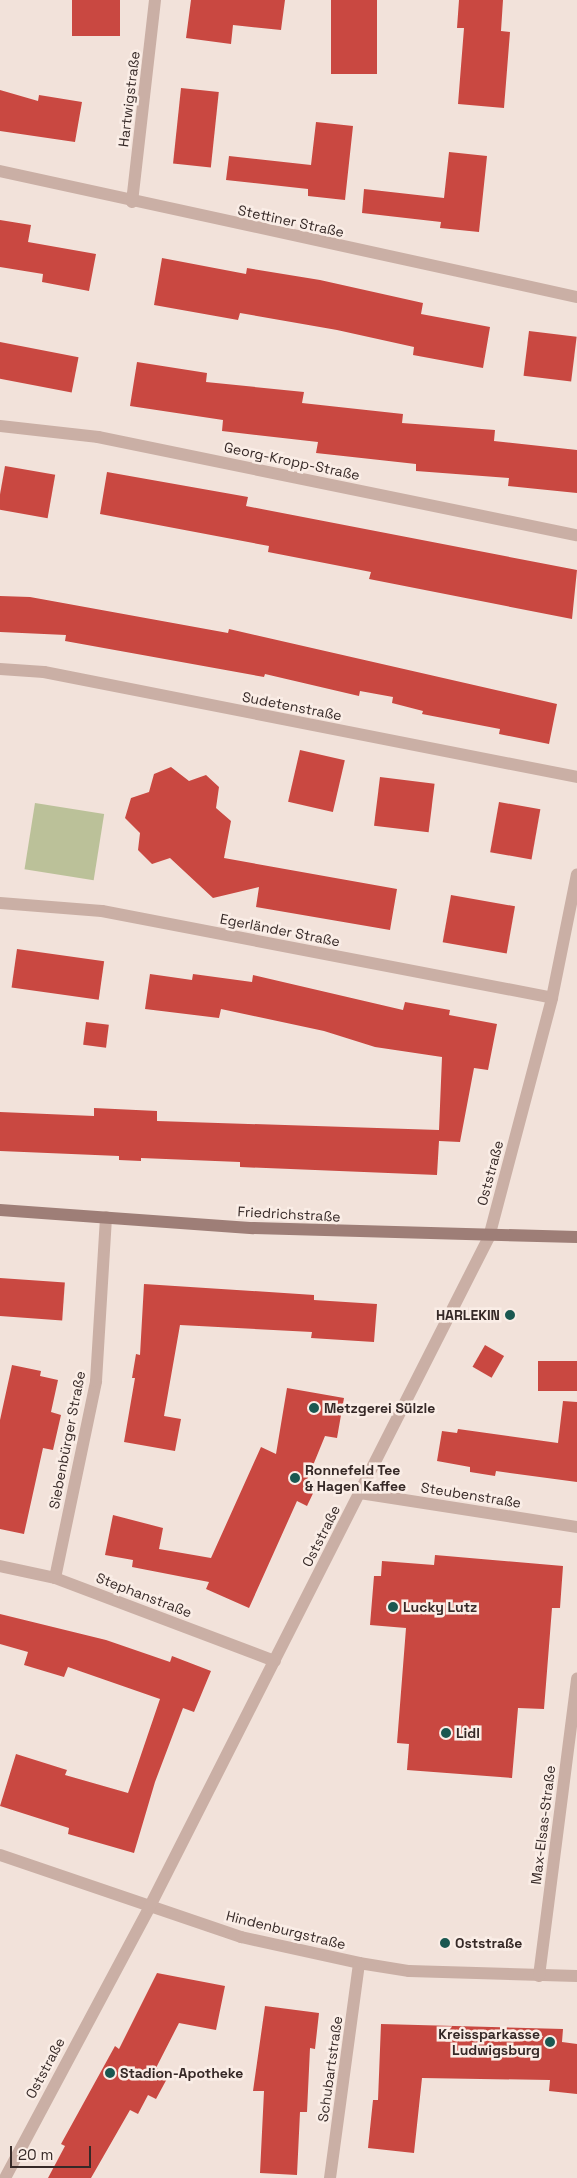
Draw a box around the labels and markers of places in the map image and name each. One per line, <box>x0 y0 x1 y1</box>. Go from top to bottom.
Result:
place label: HARLEKIN <box>436 1307 500 1323</box>
marker: HARLEKIN <box>504 1309 516 1321</box>
place label: Metzgerei Sülzle <box>324 1400 435 1416</box>
marker: Metzgerei Sülzle <box>308 1402 320 1414</box>
place label: Ronnefeld Tee & Hagen Kaffee <box>305 1462 406 1494</box>
marker: Ronnefeld Tee & Hagen Kaffee <box>289 1472 301 1484</box>
place label: Lucky Lutz <box>403 1599 477 1615</box>
marker: Lucky Lutz <box>387 1601 399 1613</box>
place label: Lidl <box>456 1725 480 1741</box>
marker: Lidl <box>440 1727 452 1739</box>
place label: Oststraße <box>455 1935 522 1951</box>
marker: Oststraße <box>439 1937 451 1949</box>
place label: Kreissparkasse Ludwigsburg <box>438 2026 540 2058</box>
marker: Kreissparkasse Ludwigsburg <box>544 2036 556 2048</box>
place label: Stadion-Apotheke <box>120 2065 243 2081</box>
marker: Stadion-Apotheke <box>104 2067 116 2079</box>

